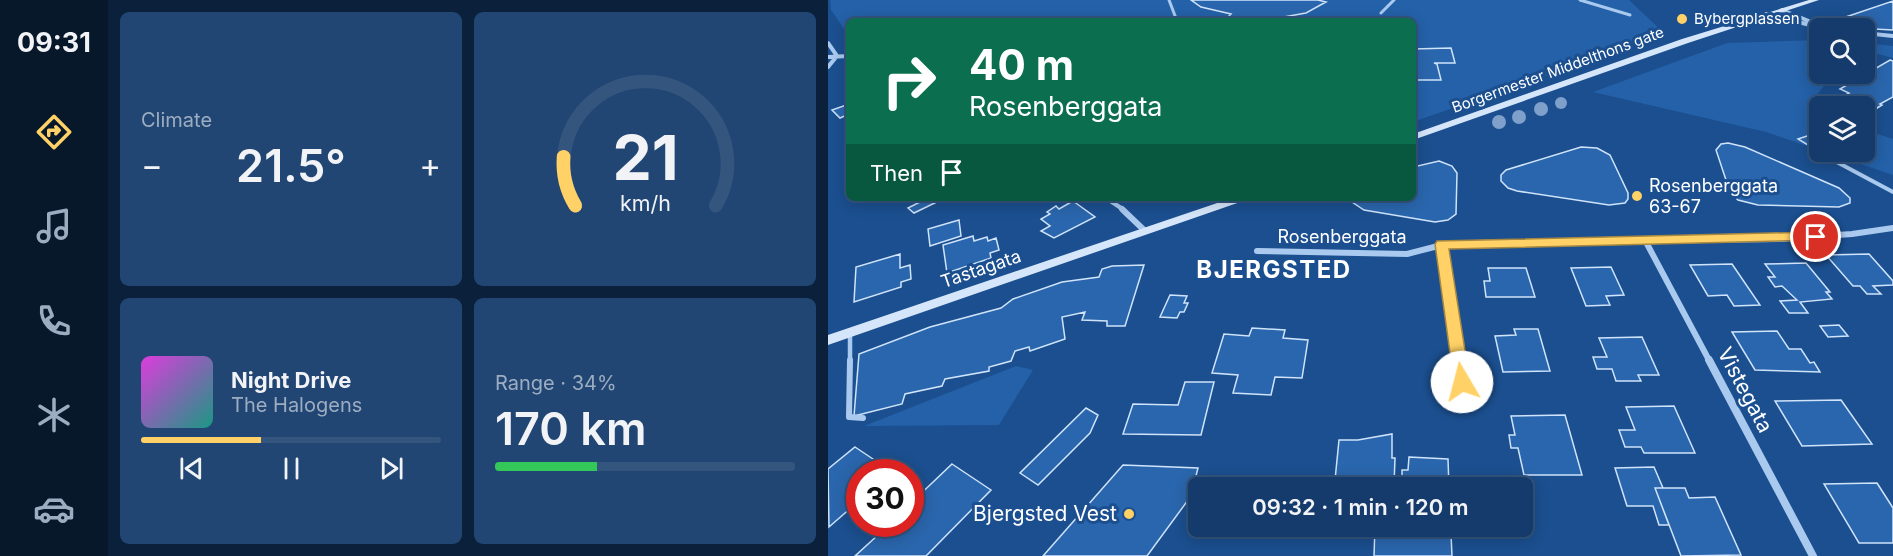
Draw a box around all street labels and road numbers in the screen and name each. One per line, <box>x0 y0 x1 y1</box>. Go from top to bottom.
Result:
street label: Borgermester Middelthons gate <box>1449 22 1666 117</box>
street label: Rosenberggata <box>1277 226 1407 247</box>
street label: Tastagata <box>938 245 1024 292</box>
street label: Vistegata <box>1713 343 1778 437</box>

